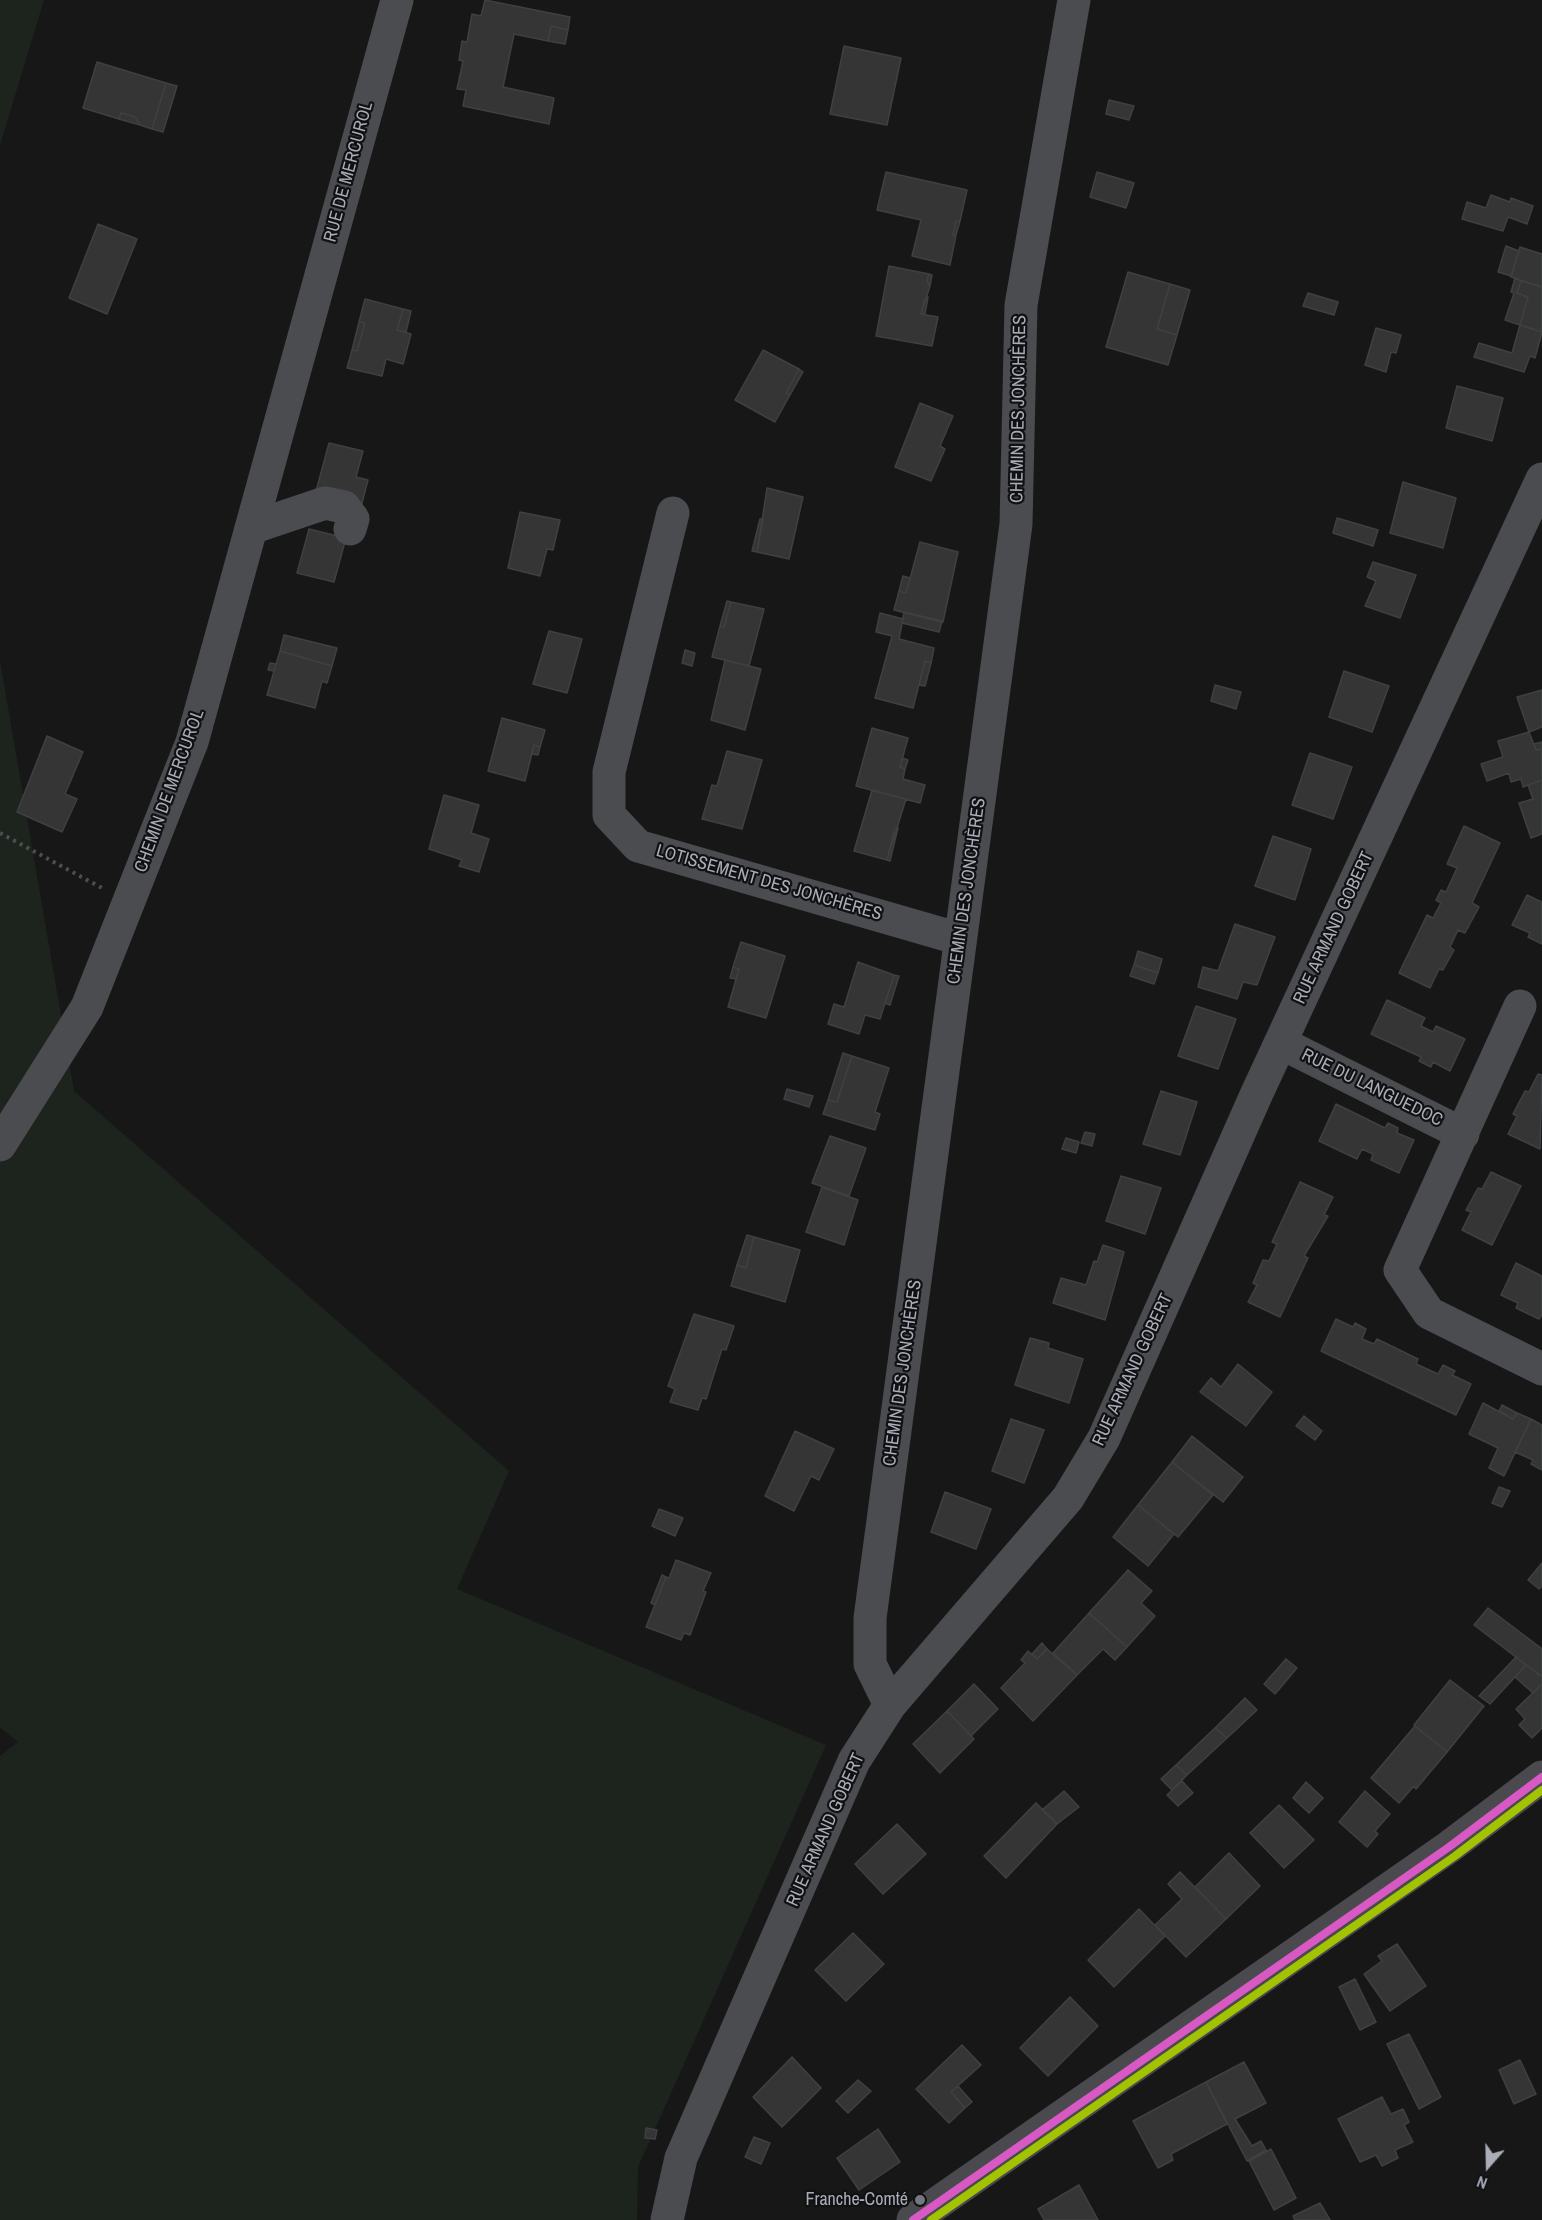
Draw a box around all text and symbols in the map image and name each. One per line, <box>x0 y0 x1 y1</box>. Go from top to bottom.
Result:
street label: RUE DE MERCUROL <box>320 100 378 244</box>
street label: CHEMIN DES JONCHÈRES <box>1007 315 1031 503</box>
street label: CHEMIN DE MERCUROL <box>131 707 209 875</box>
street label: CHEMIN DES JONCHÈRES <box>943 797 991 985</box>
street label: LOTISSEMENT DES JONCHÈRES <box>654 840 884 926</box>
street label: RUE ARMAND GOBERT <box>1289 848 1379 1008</box>
street label: RUE DU LANGUEDOC <box>1298 1045 1446 1131</box>
street label: CHEMIN DES JONCHÈRES <box>879 1279 927 1467</box>
street label: RUE ARMAND GOBERT <box>1088 1290 1178 1450</box>
street label: RUE ARMAND GOBERT <box>782 1750 870 1910</box>
north arrow <box>1458 2136 1518 2196</box>
text: N <box>1474 2171 1490 2195</box>
place label: Franche-Comté <box>805 2189 908 2211</box>
marker: Franche-Comté <box>913 2193 927 2207</box>

